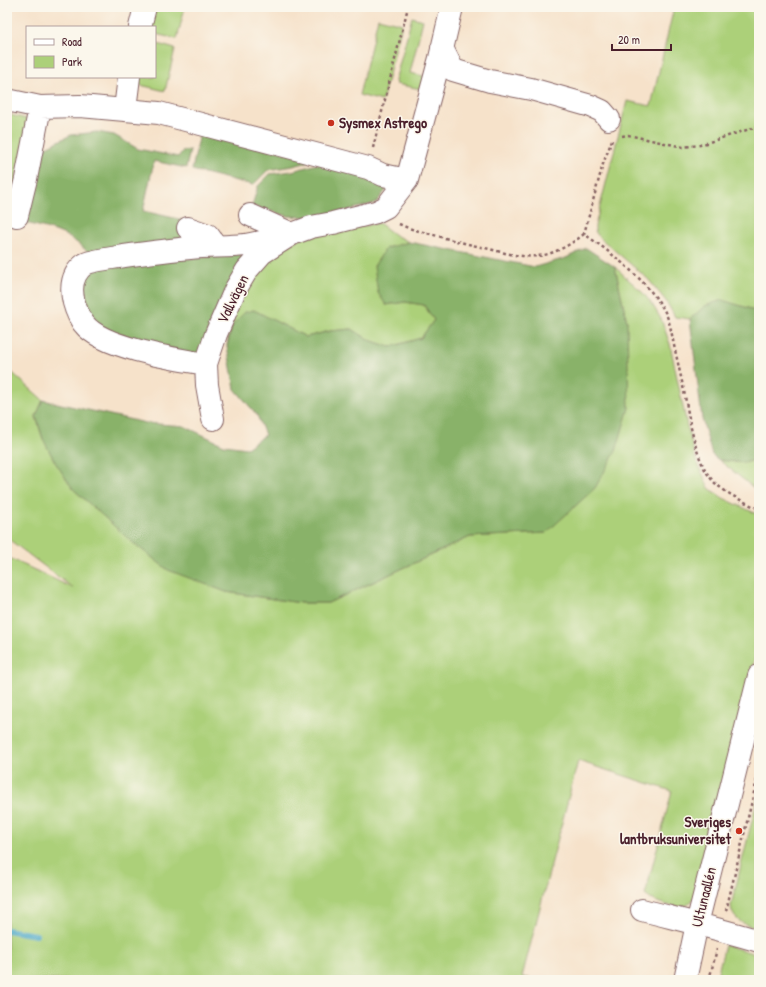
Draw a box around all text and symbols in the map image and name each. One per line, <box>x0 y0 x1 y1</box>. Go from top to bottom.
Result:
legend <box>26 26 156 78</box>
scale bar <box>612 26 671 52</box>
text: 20 m <box>618 31 640 48</box>
text: Road <box>62 33 82 50</box>
text: Park <box>62 53 82 70</box>
place label: Sysmex Astrego <box>339 112 427 134</box>
marker: Sysmex Astrego <box>326 118 336 128</box>
street label: Vallvägen <box>212 271 253 327</box>
place label: Sveriges lantbruksuniversitet <box>620 811 732 849</box>
marker: Sveriges lantbruksuniversitet <box>734 826 744 836</box>
street label: Ultunaallén <box>686 864 721 929</box>

